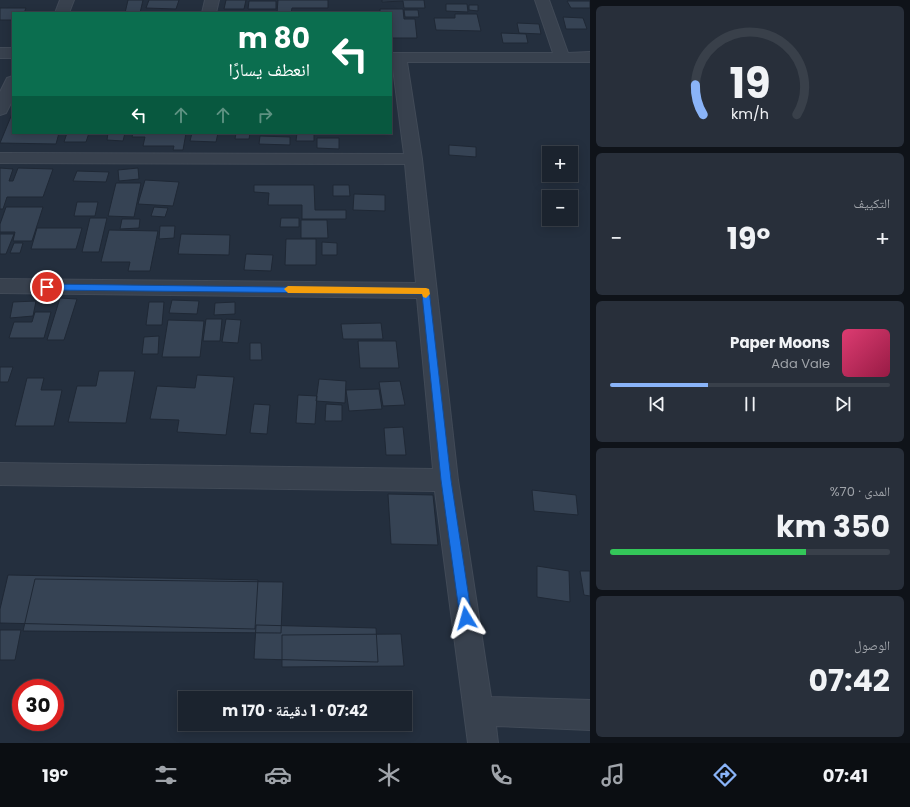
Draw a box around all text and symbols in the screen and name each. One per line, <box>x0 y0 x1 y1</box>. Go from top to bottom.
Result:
text: 80 m <box>238 19 310 58</box>
icon: left <box>324 28 376 80</box>
text: 19 <box>729 54 771 113</box>
text: انعطف يسارًا <box>229 57 310 82</box>
text: km/h <box>731 103 769 123</box>
icon: left <box>128 104 150 126</box>
icon: ahead <box>170 104 192 126</box>
icon: ahead <box>212 104 234 126</box>
icon: right <box>254 104 276 126</box>
map controls <box>542 146 578 226</box>
button: + <box>542 146 578 182</box>
button: − <box>542 190 578 226</box>
text: التكييف <box>854 194 890 213</box>
text: 19° <box>727 217 770 260</box>
text: − <box>610 223 622 254</box>
text: + <box>875 223 890 254</box>
pin <box>30 270 64 304</box>
icon: arrive <box>36 276 58 298</box>
text: Paper Moons <box>730 332 830 353</box>
text: Ada Vale <box>771 354 830 373</box>
icon: previous <box>646 393 668 415</box>
icon: pause <box>739 393 761 415</box>
icon: next <box>832 393 854 415</box>
text: المدى · 70% <box>830 482 890 501</box>
text: 350 km <box>776 505 890 548</box>
position arrow <box>445 597 487 639</box>
text: الوصول <box>854 636 890 655</box>
text: 07:42 <box>808 659 890 702</box>
speed limit sign: 30 <box>12 679 64 731</box>
text: 07:42 · 1 دقيقة · 170 m <box>222 700 368 721</box>
icon: filters <box>152 761 180 789</box>
icon: car <box>264 761 292 789</box>
icon: climate <box>375 761 403 789</box>
icon: phone <box>487 761 515 789</box>
icon: music <box>599 761 627 789</box>
icon: directions <box>711 761 739 789</box>
text: 19° <box>42 763 68 788</box>
text: 07:41 <box>823 763 868 788</box>

